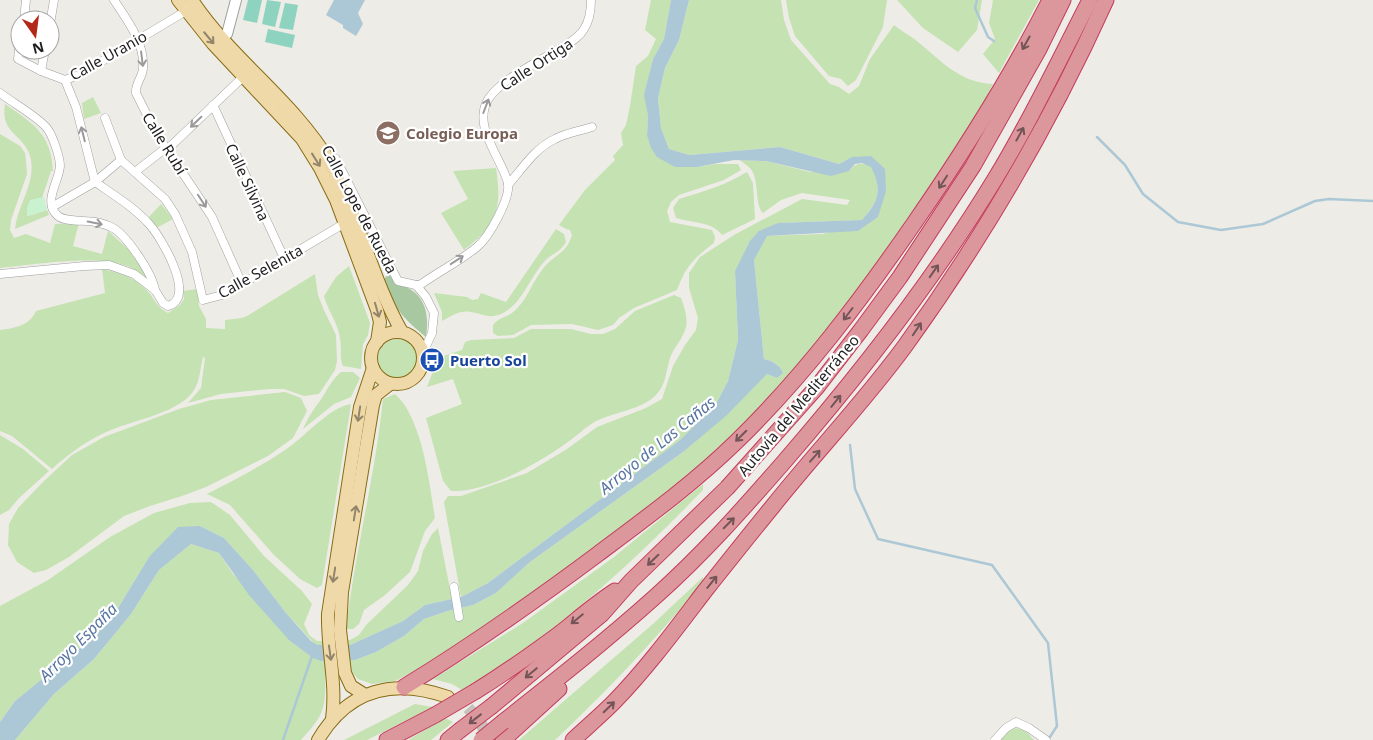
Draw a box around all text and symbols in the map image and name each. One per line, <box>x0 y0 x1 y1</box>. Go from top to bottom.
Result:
north arrow <box>10 10 60 60</box>
street label: Calle Uranio <box>66 26 150 84</box>
one-way arrow <box>203 32 214 45</box>
street label: Calle Ortiga <box>496 33 576 95</box>
one-way arrow <box>1021 35 1031 49</box>
text: N <box>30 38 46 59</box>
one-way arrow <box>137 51 147 67</box>
one-way arrow <box>482 99 492 114</box>
street label: Calle Rubí <box>138 108 193 179</box>
one-way arrow <box>190 116 202 128</box>
school or university icon: Colegio Europa <box>375 120 401 146</box>
place label: Colegio Europa <box>406 123 518 143</box>
one-way arrow <box>1015 126 1025 141</box>
one-way arrow <box>78 127 87 143</box>
street label: Calle Silvina <box>221 140 275 224</box>
street label: Calle Lope de Rueda <box>318 141 402 277</box>
one-way arrow <box>310 153 321 167</box>
one-way arrow <box>938 175 948 189</box>
one-way arrow <box>196 194 207 208</box>
one-way arrow <box>86 218 102 228</box>
street label: Calle Selenita <box>214 239 306 303</box>
one-way arrow <box>450 255 464 265</box>
one-way arrow <box>929 265 939 279</box>
one-way arrow <box>372 302 382 318</box>
one-way arrow <box>843 307 853 321</box>
one-way arrow <box>912 322 922 336</box>
street label: Autovía del Mediterráneo <box>733 330 863 480</box>
bus stop icon: Puerto Sol <box>419 347 445 373</box>
place label: Puerto Sol <box>450 350 527 370</box>
water label: Arroyo de Las Cañas <box>593 391 720 499</box>
one-way arrow <box>831 395 842 408</box>
one-way arrow <box>354 406 364 422</box>
one-way arrow <box>736 430 748 442</box>
one-way arrow <box>810 450 821 463</box>
one-way arrow <box>351 505 361 521</box>
one-way arrow <box>723 517 735 529</box>
one-way arrow <box>647 554 659 566</box>
one-way arrow <box>329 567 339 583</box>
one-way arrow <box>707 576 718 589</box>
water label: Arroyo España <box>33 598 122 687</box>
one-way arrow <box>571 614 584 625</box>
one-way arrow <box>326 645 336 661</box>
one-way arrow <box>525 668 538 679</box>
one-way arrow <box>602 701 615 713</box>
one-way arrow <box>469 713 482 724</box>

